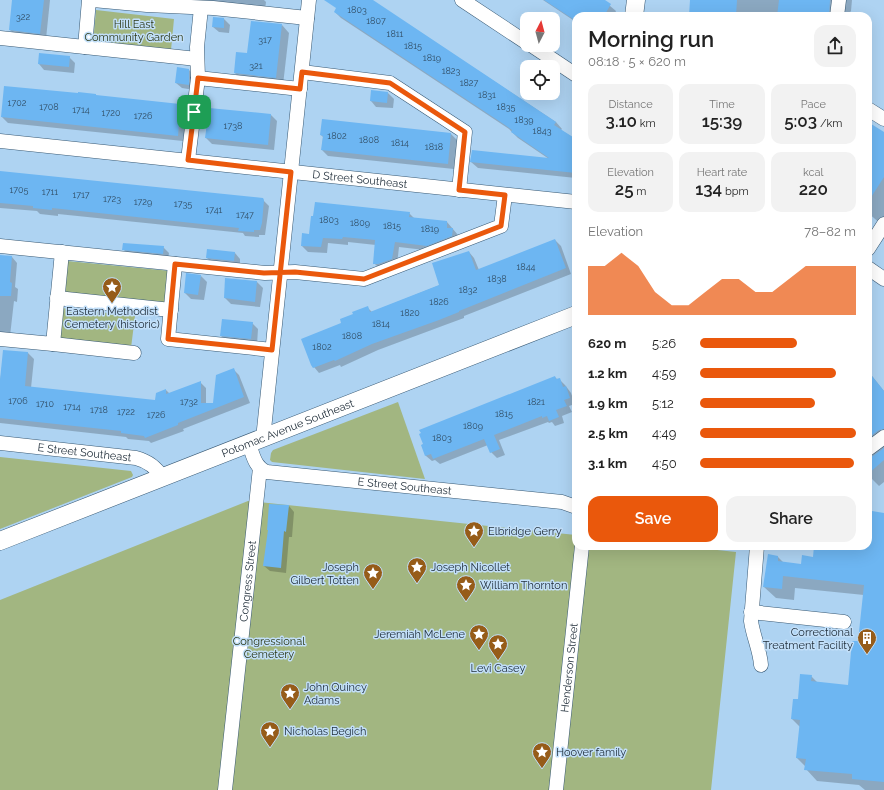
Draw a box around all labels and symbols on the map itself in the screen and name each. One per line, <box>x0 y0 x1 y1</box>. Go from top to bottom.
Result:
house number: 1803 <box>347 5 367 15</box>
house number: 322 <box>16 12 30 22</box>
north arrow <box>520 12 560 52</box>
house number: 1807 <box>366 16 386 26</box>
park label: Hill East Community Garden <box>84 18 184 44</box>
house number: 1811 <box>387 29 404 39</box>
house number: 317 <box>258 35 272 45</box>
house number: 1815 <box>404 41 422 51</box>
house number: 1819 <box>423 53 441 63</box>
house number: 321 <box>249 61 263 71</box>
house number: 1823 <box>442 66 461 76</box>
house number: 1827 <box>460 78 479 88</box>
house number: 1831 <box>478 90 496 100</box>
pin <box>177 95 211 129</box>
house number: 1702 <box>8 98 27 108</box>
house number: 1708 <box>39 102 59 112</box>
house number: 1835 <box>497 102 516 112</box>
house number: 1714 <box>72 105 90 115</box>
house number: 1720 <box>102 108 121 118</box>
house number: 1726 <box>134 111 153 121</box>
house number: 1839 <box>514 115 534 125</box>
house number: 1738 <box>224 121 242 131</box>
house number: 1843 <box>533 126 552 136</box>
house number: 1802 <box>327 131 347 141</box>
house number: 1808 <box>359 135 379 145</box>
house number: 1814 <box>391 138 409 148</box>
house number: 1818 <box>425 142 443 152</box>
street label: D Street Southeast <box>312 168 408 191</box>
house number: 1705 <box>10 185 29 195</box>
house number: 1711 <box>42 187 58 197</box>
house number: 1717 <box>72 190 90 200</box>
house number: 1723 <box>103 194 121 204</box>
house number: 1729 <box>134 197 152 207</box>
house number: 1735 <box>174 199 192 209</box>
house number: 1741 <box>206 205 223 215</box>
house number: 1747 <box>236 210 254 220</box>
house number: 1803 <box>319 215 339 225</box>
house number: 1809 <box>350 218 370 228</box>
house number: 1815 <box>383 221 401 231</box>
house number: 1819 <box>421 224 439 234</box>
house number: 1844 <box>516 262 536 272</box>
house number: 1838 <box>487 274 507 284</box>
place icon: Eastern Methodist Cemetery (historic) <box>101 276 123 304</box>
house number: 1832 <box>459 285 478 295</box>
house number: 1826 <box>429 297 449 307</box>
place label: Eastern Methodist Cemetery (historic) <box>64 305 160 331</box>
house number: 1820 <box>400 308 420 318</box>
house number: 1814 <box>372 319 390 329</box>
house number: 1808 <box>342 331 362 341</box>
house number: 1802 <box>312 342 332 352</box>
house number: 1706 <box>8 396 28 406</box>
house number: 1732 <box>180 397 198 407</box>
street label: Potomac Avenue Southeast <box>220 397 356 460</box>
house number: 1821 <box>527 397 545 407</box>
house number: 1710 <box>36 399 54 409</box>
house number: 1714 <box>63 402 81 412</box>
house number: 1718 <box>90 405 108 415</box>
house number: 1722 <box>117 407 135 417</box>
house number: 1815 <box>495 409 513 419</box>
house number: 1726 <box>147 410 166 420</box>
house number: 1809 <box>463 421 483 431</box>
house number: 1803 <box>432 433 452 443</box>
street label: E Street Southeast <box>37 441 132 464</box>
street label: E Street Southeast <box>357 475 452 498</box>
place icon: Elbridge Gerry <box>463 520 485 548</box>
place label: Elbridge Gerry <box>488 525 562 538</box>
street label: Congress Street <box>237 540 259 622</box>
place icon: Joseph Nicollet <box>406 556 428 584</box>
place label: Joseph Gilbert Totten <box>290 561 359 587</box>
place label: Joseph Nicollet <box>431 561 510 574</box>
place icon: Joseph Gilbert Totten <box>362 562 384 590</box>
place icon: William Thornton <box>455 574 477 602</box>
place label: William Thornton <box>480 579 567 592</box>
street label: Henderson Street <box>558 622 581 713</box>
place icon: Jeremiah McLene <box>468 623 490 651</box>
place label: Correctional Treatment Facility <box>763 626 853 652</box>
building icon: Correctional Treatment Facility <box>856 627 878 655</box>
place label: Jeremiah McLene <box>374 628 466 641</box>
place icon: Levi Casey <box>487 633 509 661</box>
park label: Congressional Cemetery <box>233 635 305 661</box>
place label: Levi Casey <box>471 662 525 675</box>
place label: John Quincy Adams <box>304 681 367 707</box>
place icon: John Quincy Adams <box>279 682 301 710</box>
place icon: Nicholas Begich <box>259 720 281 748</box>
place label: Nicholas Begich <box>284 725 366 738</box>
place icon: Hoover family <box>531 741 553 769</box>
place label: Hoover family <box>556 746 626 759</box>

